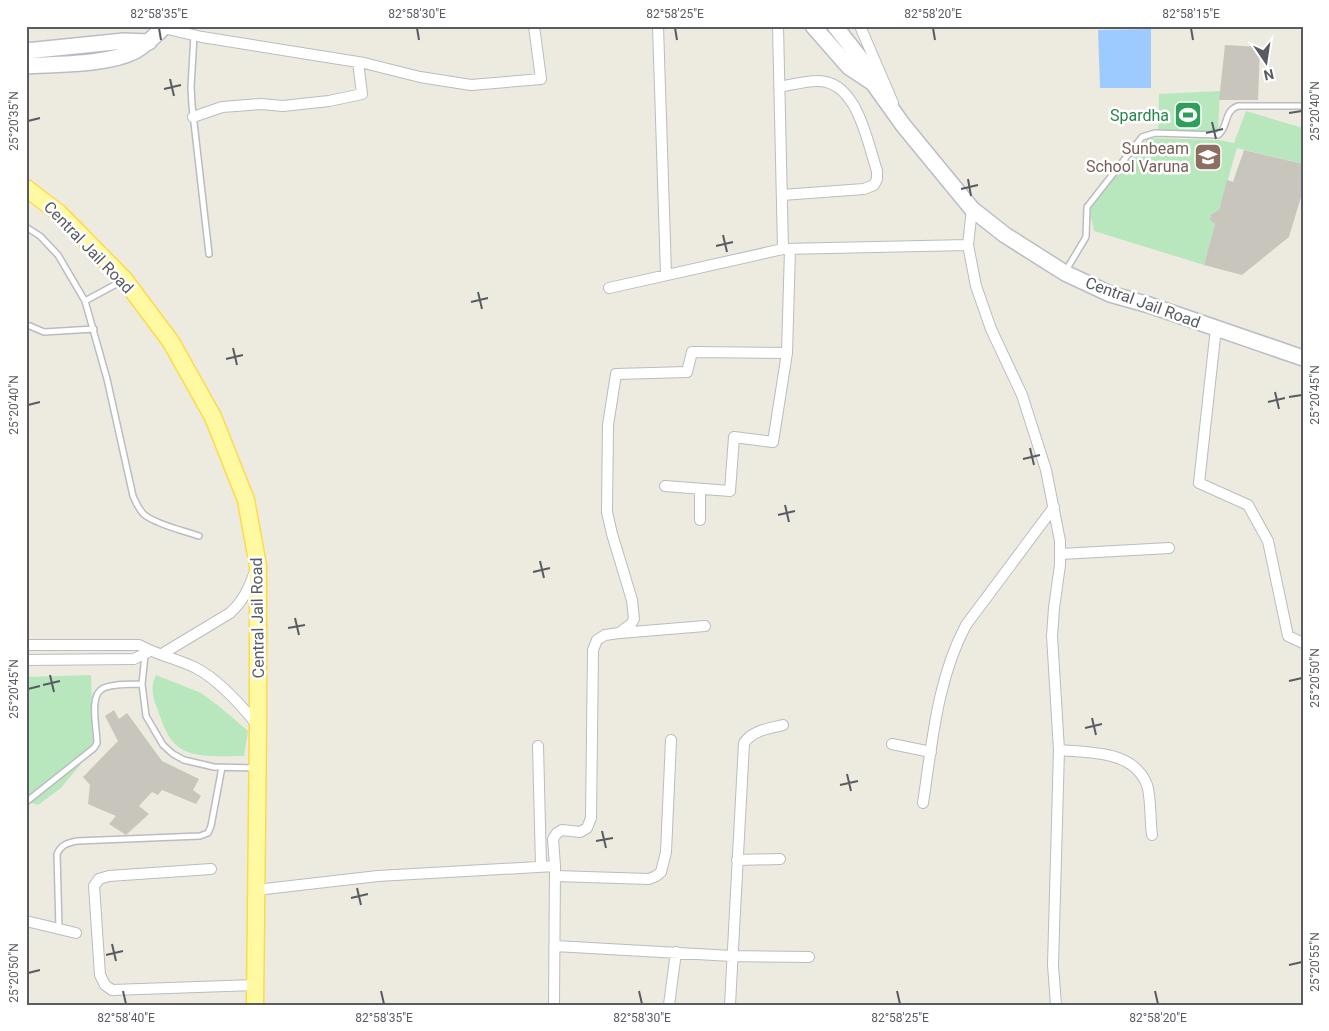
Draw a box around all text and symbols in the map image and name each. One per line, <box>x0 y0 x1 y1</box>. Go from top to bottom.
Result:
text: 82°58'35"E <box>130 7 188 21</box>
text: 82°58'30"E <box>388 7 446 21</box>
text: 82°58'25"E <box>646 7 704 21</box>
text: 82°58'20"E <box>904 7 962 21</box>
text: 82°58'15"E <box>1162 7 1220 21</box>
north arrow <box>1242 38 1292 88</box>
text: N <box>1262 66 1276 84</box>
text: 25°20'40"N <box>1308 81 1322 141</box>
text: 25°20'35"N <box>7 91 21 151</box>
sports icon: Spardha <box>1173 100 1203 130</box>
place label: Spardha <box>1110 106 1169 125</box>
place label: Sunbeam School Varuna <box>1086 139 1189 176</box>
school or university icon: Sunbeam School Varuna <box>1193 142 1223 172</box>
street label: Central Jail Road <box>40 197 137 297</box>
street label: Central Jail Road <box>1083 273 1203 332</box>
text: 25°20'45"N <box>1308 365 1322 425</box>
text: 25°20'40"N <box>7 375 21 435</box>
street label: Central Jail Road <box>247 558 268 678</box>
text: 25°20'50"N <box>1308 648 1322 708</box>
text: 25°20'45"N <box>7 659 21 719</box>
text: 25°20'55"N <box>1308 932 1322 992</box>
text: 25°20'50"N <box>7 943 21 1003</box>
text: 82°58'40"E <box>97 1011 155 1025</box>
text: 82°58'35"E <box>355 1011 413 1025</box>
text: 82°58'30"E <box>613 1011 671 1025</box>
text: 82°58'25"E <box>871 1011 929 1025</box>
text: 82°58'20"E <box>1129 1011 1187 1025</box>

